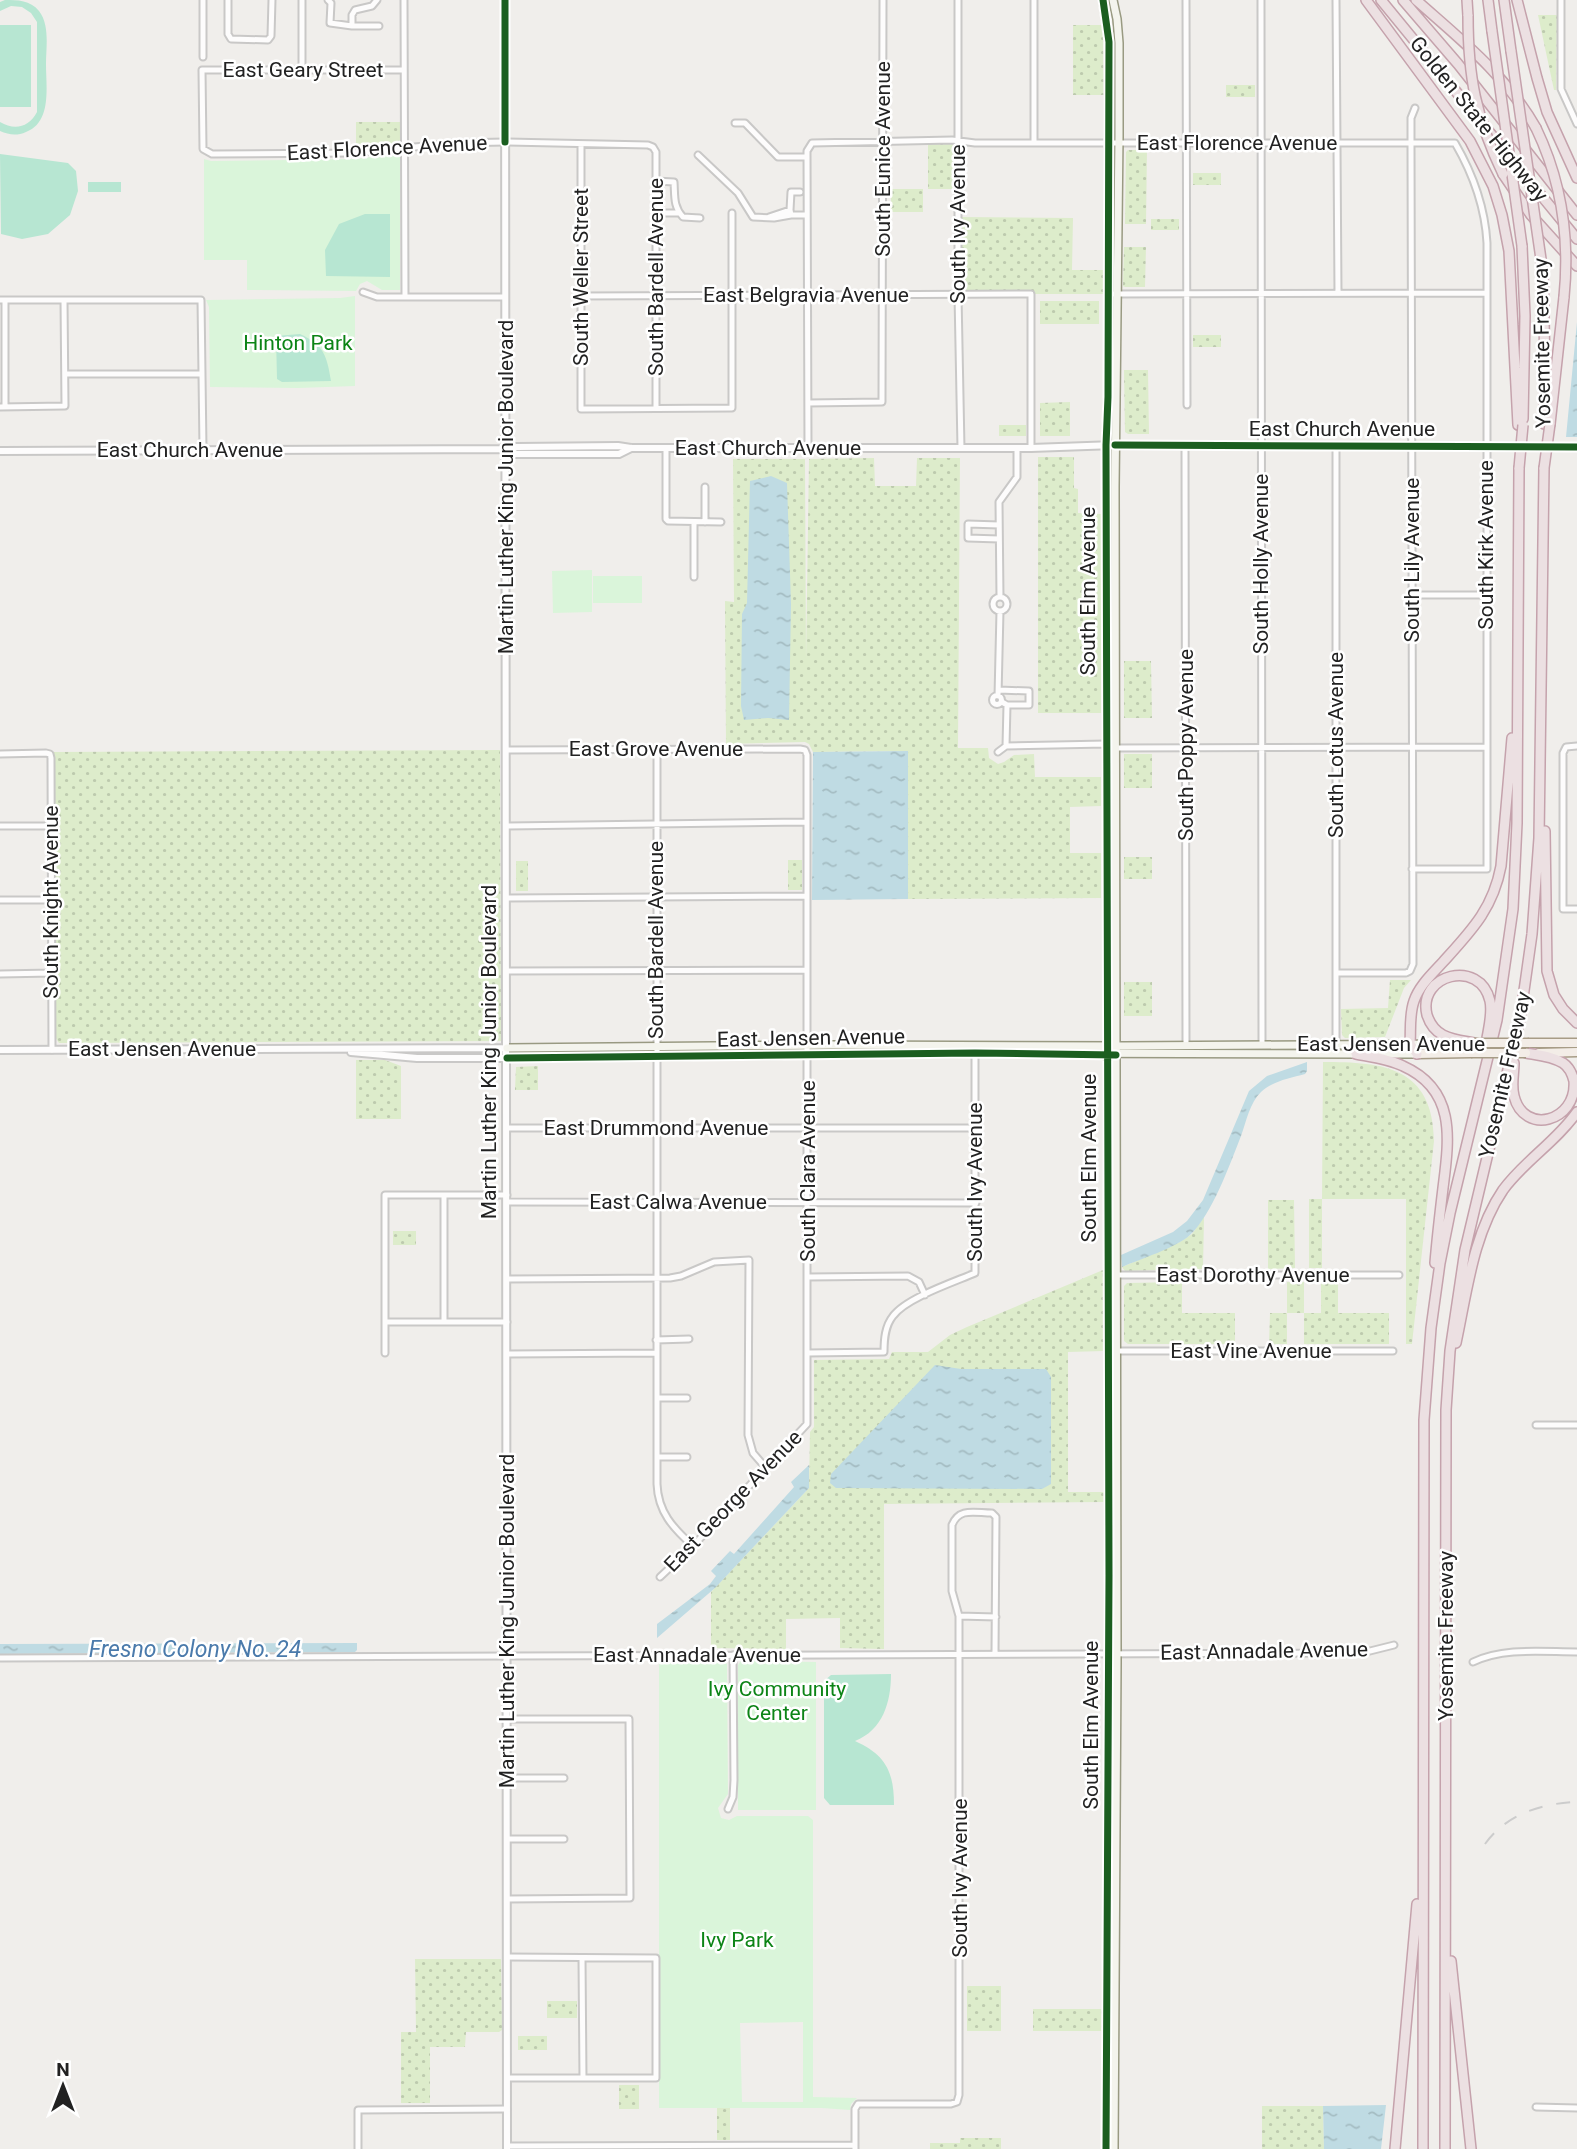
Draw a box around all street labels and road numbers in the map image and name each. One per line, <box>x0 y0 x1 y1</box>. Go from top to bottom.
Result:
street label: Golden State Highway <box>1405 32 1553 206</box>
street label: East Geary Street <box>223 58 384 82</box>
street label: South Eunice Avenue <box>871 61 895 257</box>
street label: East Florence Avenue <box>286 131 488 165</box>
street label: East Florence Avenue <box>1137 131 1337 155</box>
street label: South Ivy Avenue <box>946 144 970 304</box>
street label: South Bardell Avenue <box>644 178 668 376</box>
street label: South Weller Street <box>569 188 593 366</box>
street label: Yosemite Freeway <box>1529 258 1555 428</box>
street label: East Belgravia Avenue <box>703 283 909 307</box>
street label: Martin Luther King Junior Boulevard <box>494 320 518 654</box>
street label: East Church Avenue <box>1249 417 1435 441</box>
street label: East Church Avenue <box>675 436 861 460</box>
street label: East Church Avenue <box>97 438 283 462</box>
street label: South Kirk Avenue <box>1474 460 1498 630</box>
street label: South Holly Avenue <box>1249 474 1273 654</box>
street label: South Lily Avenue <box>1400 477 1424 643</box>
street label: South Elm Avenue <box>1076 506 1100 676</box>
street label: South Poppy Avenue <box>1174 649 1198 841</box>
street label: South Lotus Avenue <box>1324 652 1348 838</box>
street label: East Grove Avenue <box>569 737 743 761</box>
street label: South Knight Avenue <box>39 805 63 999</box>
street label: South Bardell Avenue <box>644 841 668 1039</box>
street label: Martin Luther King Junior Boulevard <box>477 885 501 1219</box>
street label: Yosemite Freeway <box>1474 989 1536 1161</box>
street label: East Jensen Avenue <box>717 1024 905 1052</box>
street label: East Jensen Avenue <box>1297 1032 1485 1056</box>
street label: East Jensen Avenue <box>68 1037 256 1061</box>
street label: South Elm Avenue <box>1077 1073 1101 1243</box>
street label: South Clara Avenue <box>796 1080 820 1262</box>
street label: South Ivy Avenue <box>963 1102 987 1262</box>
street label: East Drummond Avenue <box>544 1116 768 1140</box>
street label: East Calwa Avenue <box>589 1190 767 1214</box>
street label: East Dorothy Avenue <box>1156 1263 1350 1287</box>
street label: East Vine Avenue <box>1170 1339 1332 1363</box>
street label: East George Avenue <box>659 1425 807 1577</box>
street label: Martin Luther King Junior Boulevard <box>495 1454 519 1788</box>
street label: Yosemite Freeway <box>1434 1551 1458 1721</box>
street label: East Annadale Avenue <box>1160 1637 1368 1665</box>
street label: South Elm Avenue <box>1079 1640 1103 1810</box>
street label: East Annadale Avenue <box>593 1643 801 1667</box>
street label: South Ivy Avenue <box>948 1798 972 1958</box>

